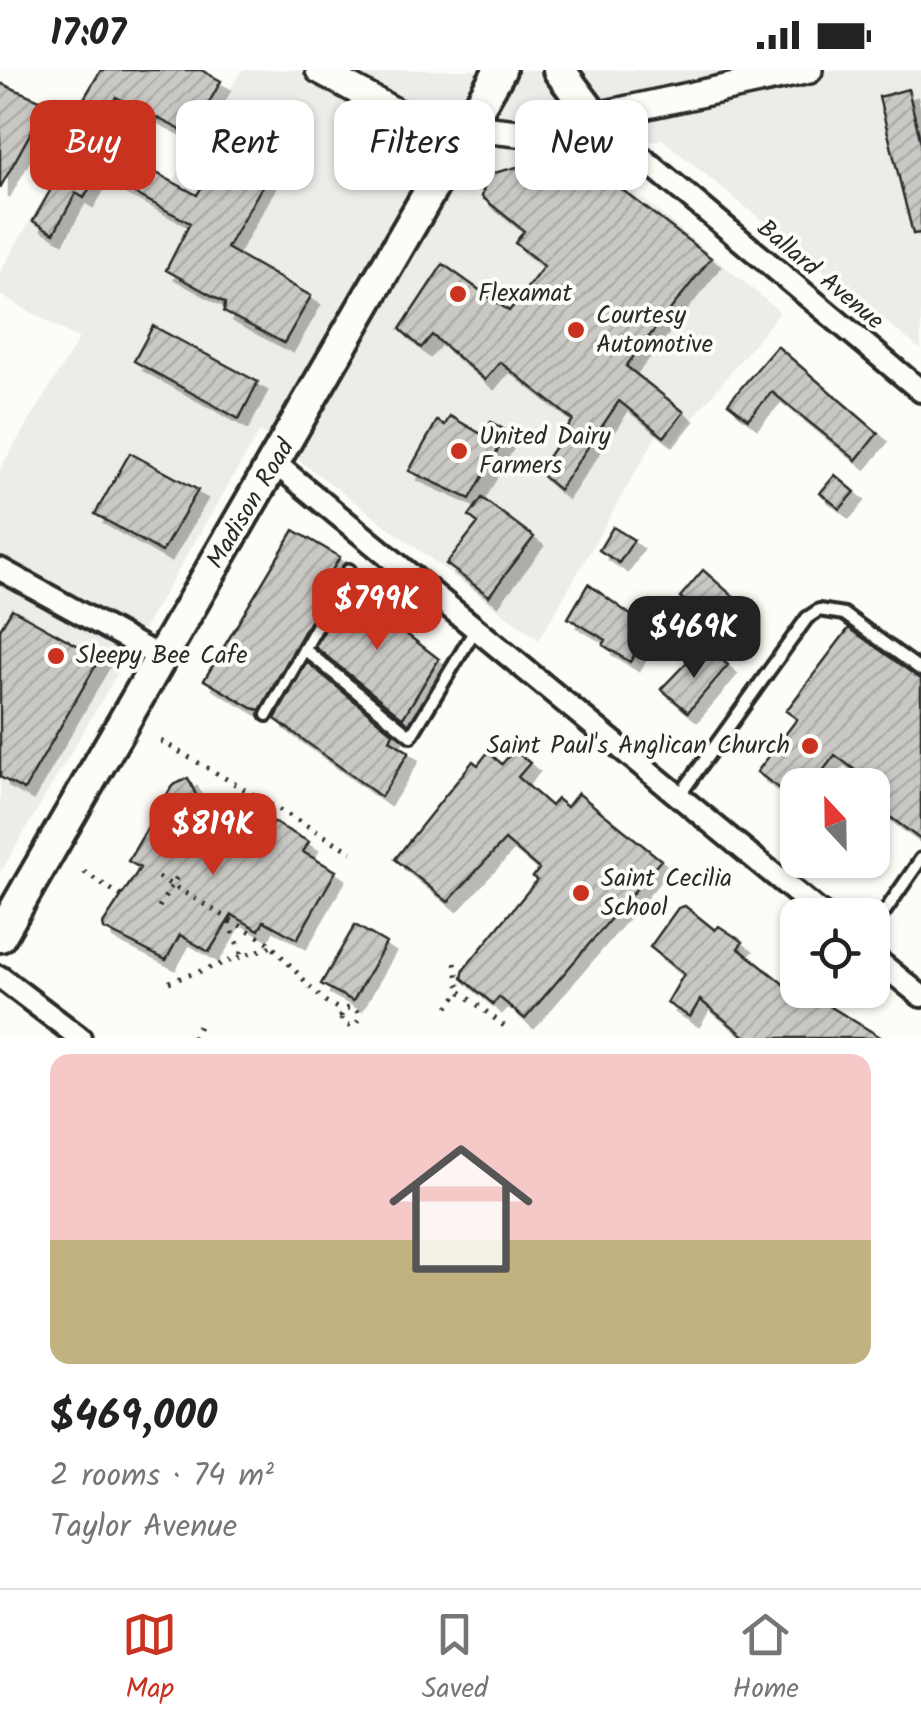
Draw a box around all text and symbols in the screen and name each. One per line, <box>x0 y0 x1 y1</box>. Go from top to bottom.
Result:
text: 17:07 <box>50 5 126 65</box>
chip: Buy <box>30 100 156 190</box>
chip: Rent <box>176 100 314 190</box>
chip: Filters <box>334 100 495 190</box>
chip: New <box>515 100 648 190</box>
street label: Ballard Avenue <box>747 210 893 340</box>
place label: Flexamat <box>478 274 572 314</box>
marker: Flexamat <box>447 283 469 305</box>
place label: Courtesy Automotive <box>596 296 713 365</box>
marker: Courtesy Automotive <box>565 319 587 341</box>
place label: United Dairy Farmers <box>479 417 611 486</box>
street label: Madison Road <box>196 430 306 577</box>
marker: United Dairy Farmers <box>448 440 470 462</box>
pin: $799K <box>307 568 447 653</box>
text: $799K <box>334 575 420 626</box>
pin: $469K <box>624 596 764 681</box>
text: $469K <box>649 603 739 654</box>
place label: Sleepy Bee Cafe <box>76 636 247 676</box>
marker: Sleepy Bee Cafe <box>45 645 67 667</box>
place label: Saint Paul's Anglican Church <box>486 726 790 766</box>
marker: Saint Paul's Anglican Church <box>799 735 821 757</box>
north arrow <box>780 768 890 878</box>
map controls <box>780 768 890 1008</box>
pin: $819K <box>143 793 283 878</box>
text: $819K <box>172 800 254 851</box>
place label: Saint Cecilia School <box>601 859 732 928</box>
marker: Saint Cecilia School <box>570 882 592 904</box>
button: locate <box>780 898 890 1008</box>
icon: home <box>371 1119 551 1299</box>
text: $469,000 <box>50 1384 217 1451</box>
text: 2 rooms · 74 m² <box>50 1451 274 1502</box>
text: Taylor Avenue <box>50 1502 237 1553</box>
tab: Map <box>122 1607 177 1712</box>
tab: Saved <box>422 1607 488 1712</box>
tab: Home <box>732 1607 799 1712</box>

